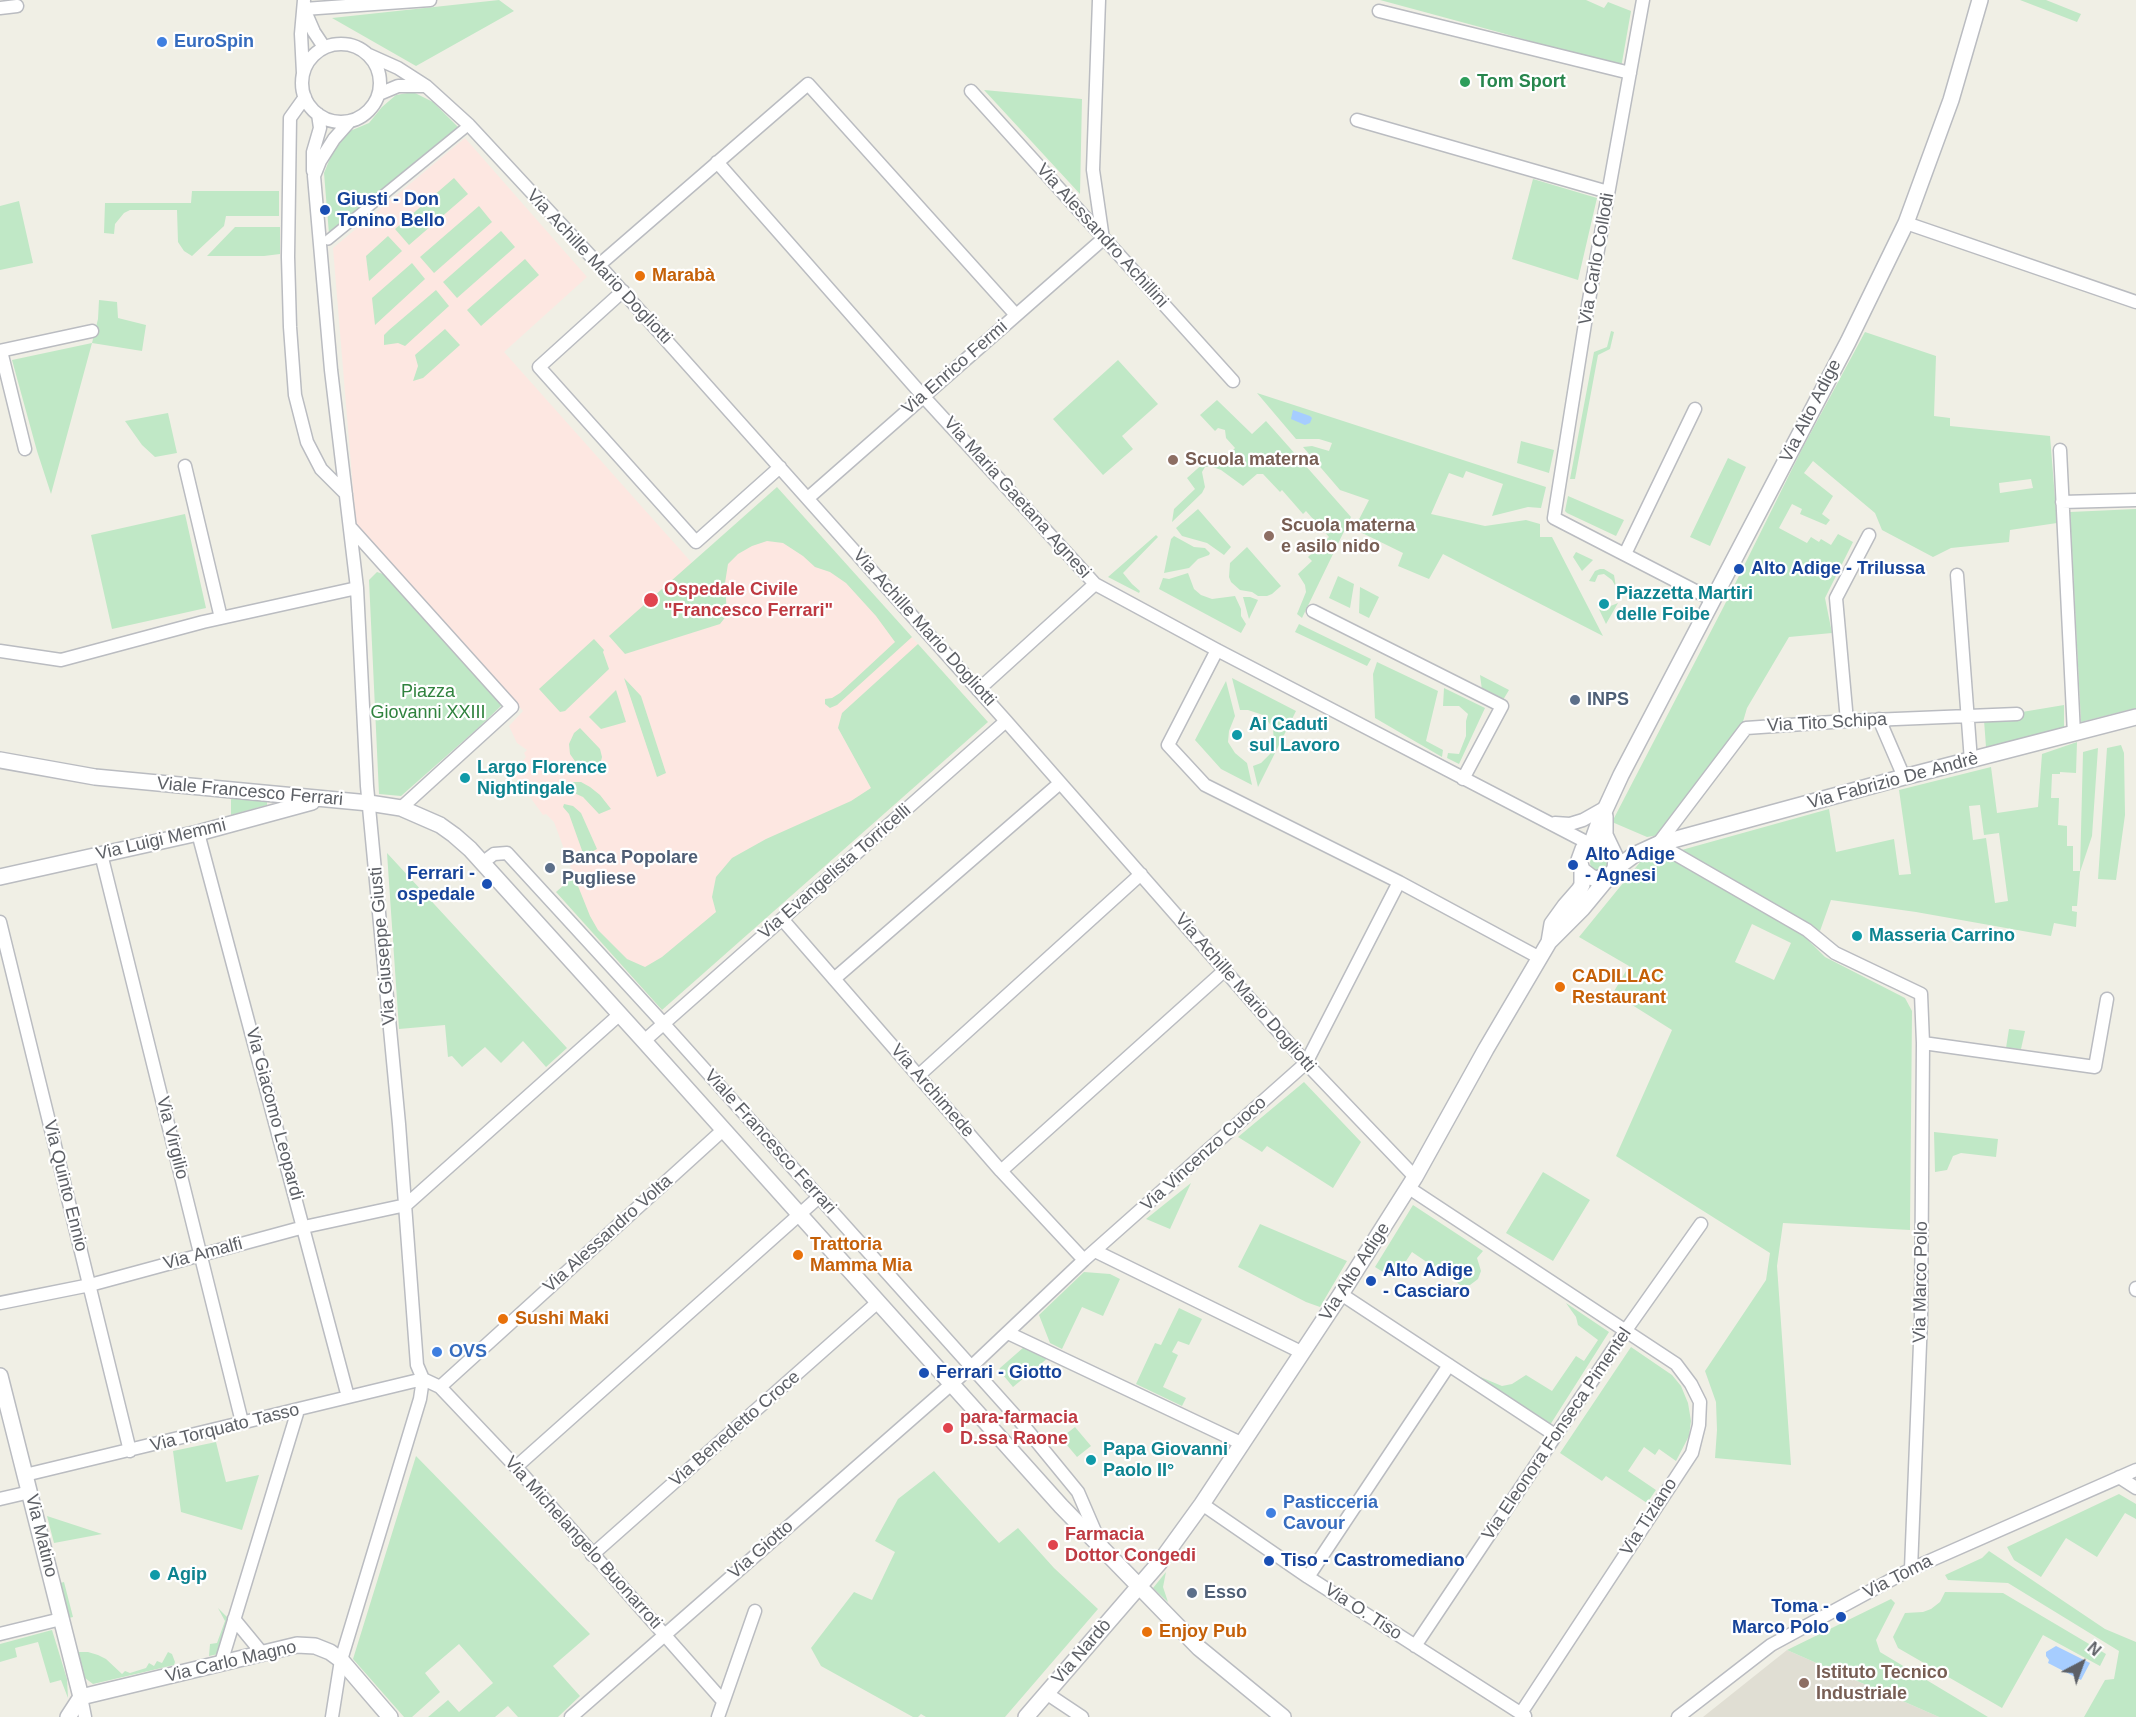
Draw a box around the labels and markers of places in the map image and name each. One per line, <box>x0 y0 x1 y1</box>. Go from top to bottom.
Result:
place label: EuroSpin <box>174 31 254 53</box>
marker: EuroSpin <box>155 35 169 49</box>
place label: Tom Sport <box>1477 71 1566 93</box>
marker: Tom Sport <box>1458 75 1472 89</box>
place label: Giusti - Don Tonino Bello <box>337 189 445 232</box>
marker: Giusti - Don Tonino Bello <box>318 203 332 217</box>
place label: Marabà <box>652 265 715 287</box>
marker: Marabà <box>633 269 647 283</box>
place label: Scuola materna <box>1185 449 1319 471</box>
marker: Scuola materna <box>1166 453 1180 467</box>
place label: Scuola materna e asilo nido <box>1281 515 1415 558</box>
marker: Scuola materna e asilo nido <box>1262 529 1276 543</box>
place label: Alto Adige - Trilussa <box>1751 558 1925 580</box>
marker: Alto Adige - Trilussa <box>1732 562 1746 576</box>
place label: Ospedale Civile "Francesco Ferrari" <box>664 579 833 622</box>
place label: Piazzetta Martiri delle Foibe <box>1616 583 1753 626</box>
marker: Ospedale Civile "Francesco Ferrari" <box>642 591 660 609</box>
marker: Piazzetta Martiri delle Foibe <box>1597 597 1611 611</box>
place label: INPS <box>1587 689 1629 711</box>
marker: INPS <box>1568 693 1582 707</box>
place label: Ai Caduti sul Lavoro <box>1249 714 1340 756</box>
marker: Ai Caduti sul Lavoro <box>1230 728 1244 742</box>
place label: Largo Florence Nightingale <box>477 757 607 800</box>
marker: Largo Florence Nightingale <box>458 771 472 785</box>
place label: Alto Adige - Agnesi <box>1585 844 1675 886</box>
place label: Banca Popolare Pugliese <box>562 847 698 890</box>
marker: Alto Adige - Agnesi <box>1566 858 1580 872</box>
marker: Banca Popolare Pugliese <box>543 861 557 875</box>
place label: Ferrari - ospedale <box>397 863 475 906</box>
marker: Ferrari - ospedale <box>480 877 494 891</box>
place label: Masseria Carrino <box>1869 925 2015 947</box>
marker: Masseria Carrino <box>1850 929 1864 943</box>
place label: CADILLAC Restaurant <box>1572 966 1666 1008</box>
marker: CADILLAC Restaurant <box>1553 980 1567 994</box>
place label: Trattoria Mamma Mia <box>810 1234 912 1276</box>
marker: Trattoria Mamma Mia <box>791 1248 805 1262</box>
place label: Alto Adige - Casciaro <box>1383 1260 1473 1302</box>
marker: Alto Adige - Casciaro <box>1364 1274 1378 1288</box>
place label: Sushi Maki <box>515 1308 609 1330</box>
marker: Sushi Maki <box>496 1312 510 1326</box>
place label: OVS <box>449 1341 487 1363</box>
marker: OVS <box>430 1345 444 1359</box>
place label: Ferrari - Giotto <box>936 1362 1062 1384</box>
marker: Ferrari - Giotto <box>917 1366 931 1380</box>
place label: para-farmacia D.ssa Raone <box>960 1407 1078 1450</box>
marker: para-farmacia D.ssa Raone <box>941 1421 955 1435</box>
place label: Papa Giovanni Paolo II° <box>1103 1439 1228 1482</box>
marker: Papa Giovanni Paolo II° <box>1084 1453 1098 1467</box>
place label: Pasticceria Cavour <box>1283 1492 1378 1534</box>
marker: Pasticceria Cavour <box>1264 1506 1278 1520</box>
place label: Farmacia Dottor Congedi <box>1065 1524 1196 1567</box>
marker: Farmacia Dottor Congedi <box>1046 1538 1060 1552</box>
place label: Tiso - Castromediano <box>1281 1550 1465 1572</box>
marker: Tiso - Castromediano <box>1262 1554 1276 1568</box>
place label: Agip <box>167 1564 207 1586</box>
marker: Agip <box>148 1568 162 1582</box>
place label: Esso <box>1204 1582 1247 1604</box>
marker: Esso <box>1185 1586 1199 1600</box>
place label: Toma - Marco Polo <box>1732 1596 1829 1638</box>
marker: Toma - Marco Polo <box>1834 1610 1848 1624</box>
place label: Enjoy Pub <box>1159 1621 1247 1643</box>
marker: Enjoy Pub <box>1140 1625 1154 1639</box>
place label: Istituto Tecnico Industriale <box>1816 1662 1948 1704</box>
marker: Istituto Tecnico Industriale <box>1797 1676 1811 1690</box>

